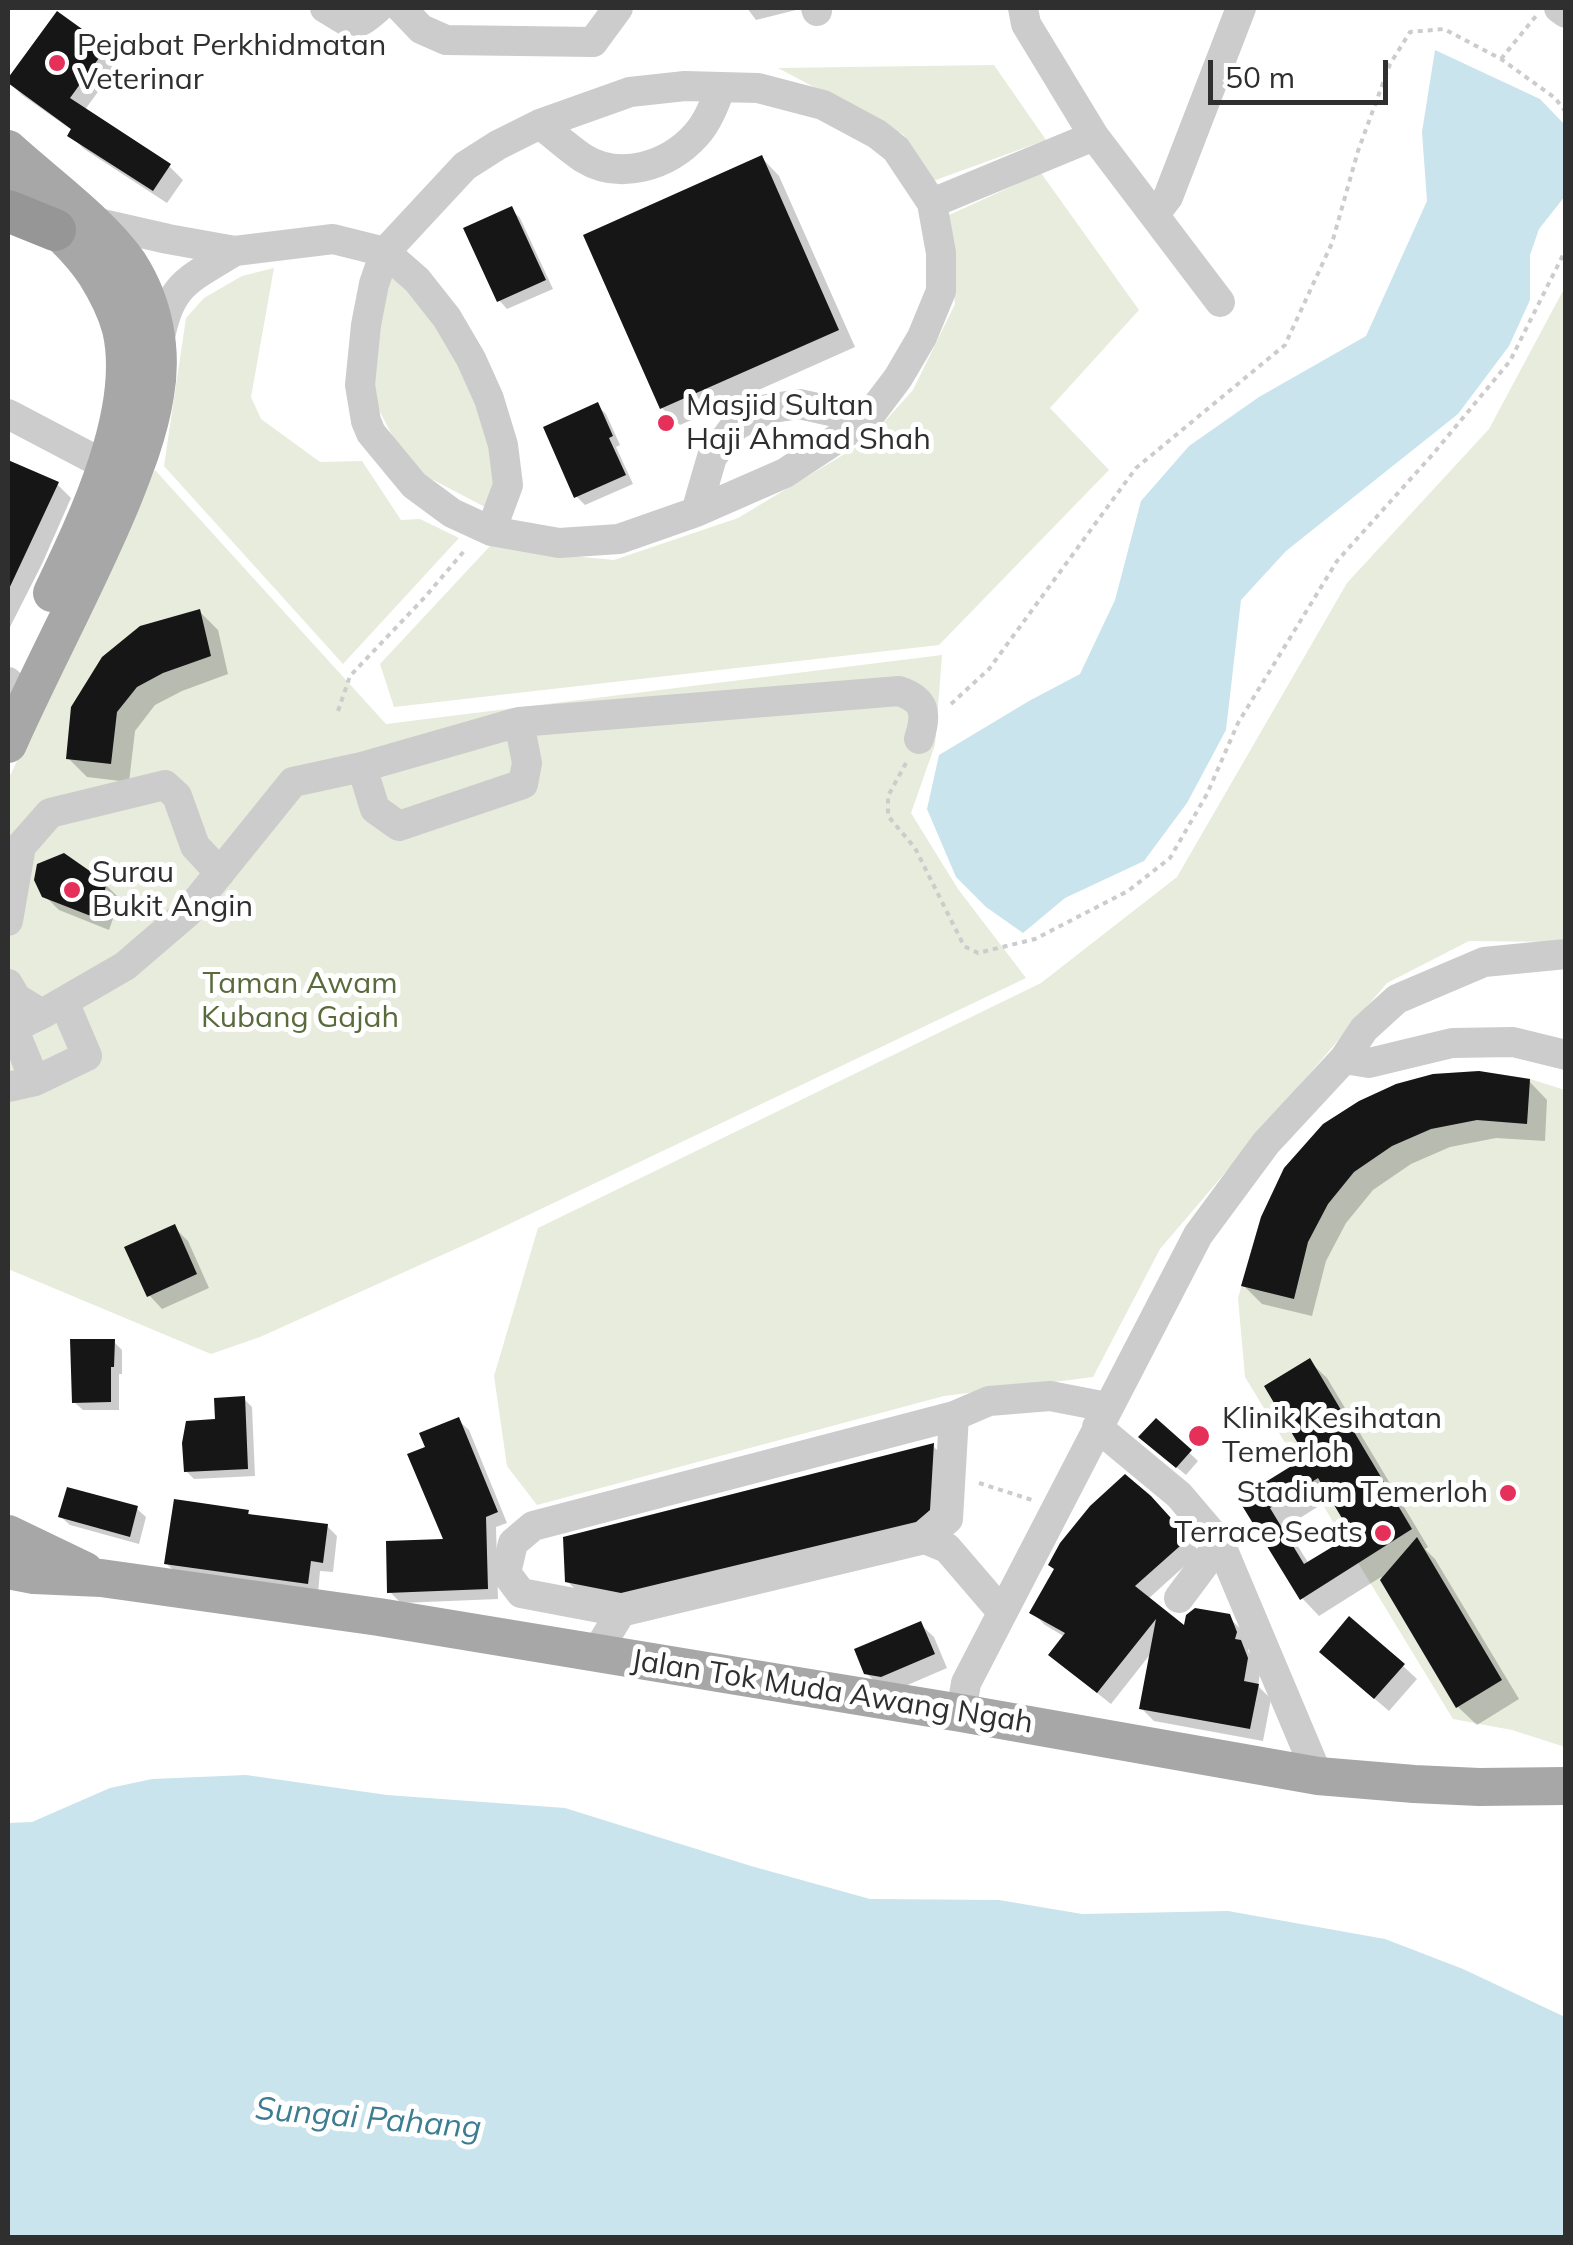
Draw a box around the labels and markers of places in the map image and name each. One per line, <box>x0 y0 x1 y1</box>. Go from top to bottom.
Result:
place label: Pejabat Perkhidmatan Veterinar <box>77 28 386 98</box>
marker: Pejabat Perkhidmatan Veterinar <box>46 52 68 74</box>
place label: Masjid Sultan Haji Ahmad Shah <box>686 388 931 458</box>
marker: Masjid Sultan Haji Ahmad Shah <box>655 412 677 434</box>
place label: Surau Bukit Angin <box>92 855 253 926</box>
marker: Surau Bukit Angin <box>61 879 83 901</box>
place label: Klinik Kesihatan Temerloh <box>1222 1401 1442 1472</box>
marker: Klinik Kesihatan Temerloh <box>1186 1423 1212 1449</box>
place label: Stadium Temerloh <box>1237 1475 1488 1511</box>
marker: Stadium Temerloh <box>1497 1482 1519 1504</box>
place label: Terrace Seats <box>1174 1515 1363 1551</box>
marker: Terrace Seats <box>1372 1522 1394 1544</box>

